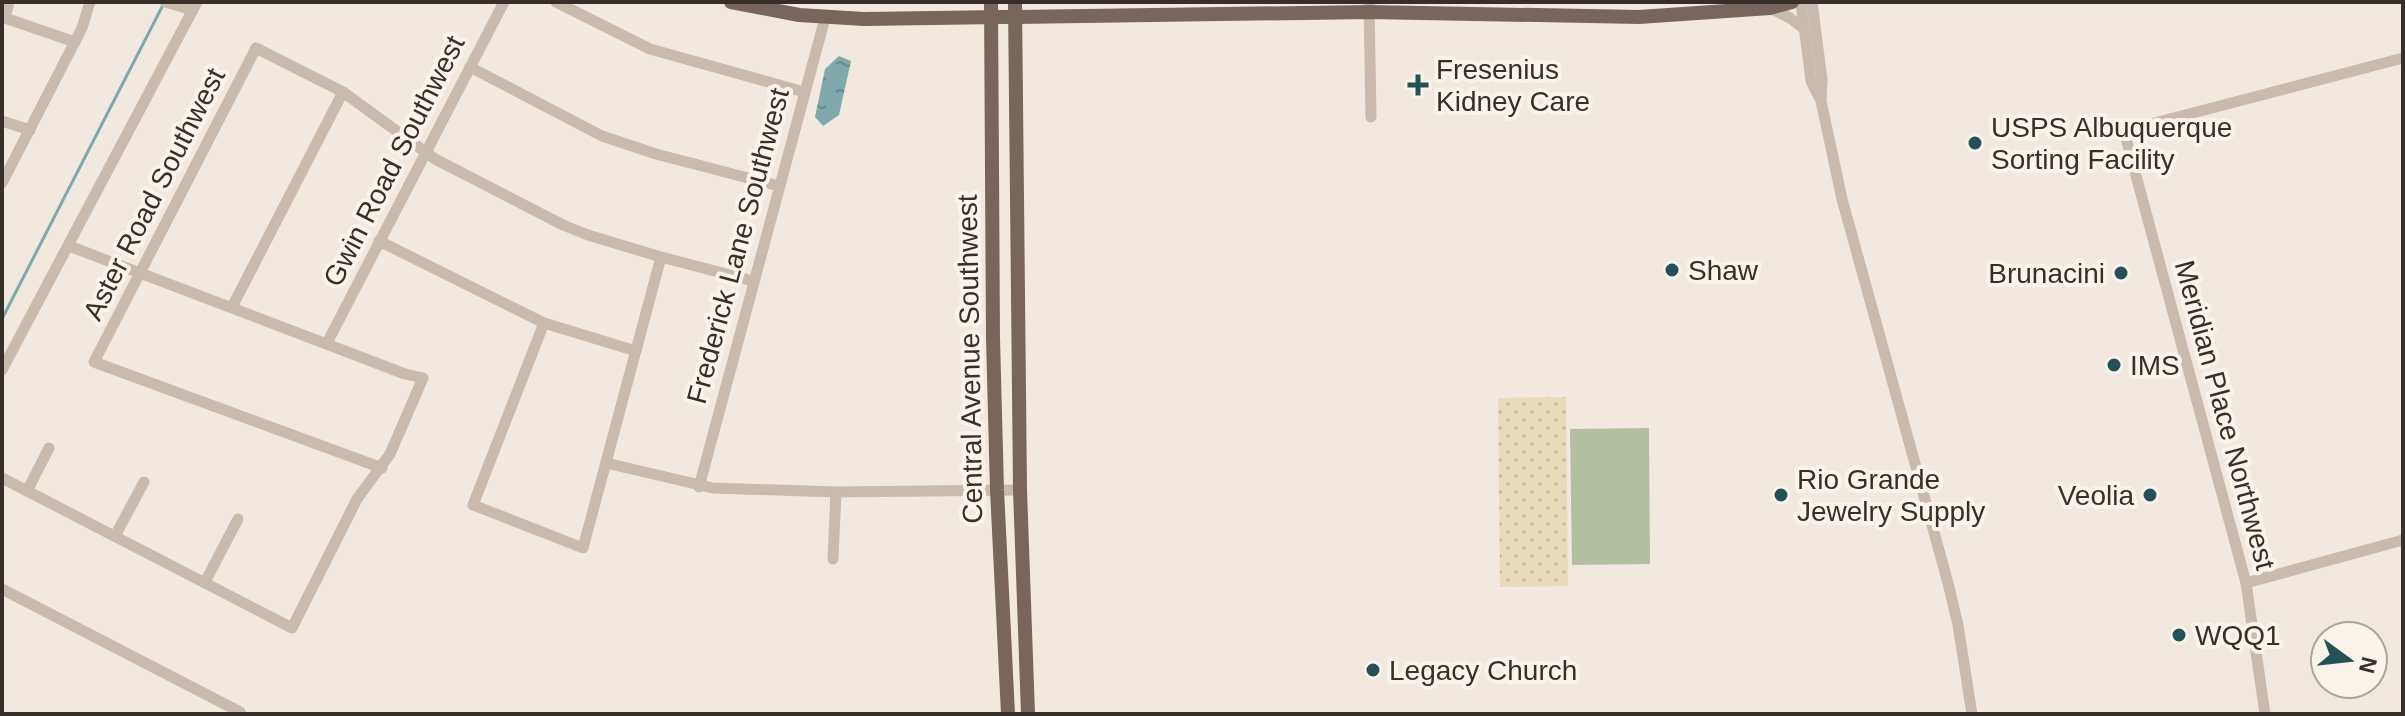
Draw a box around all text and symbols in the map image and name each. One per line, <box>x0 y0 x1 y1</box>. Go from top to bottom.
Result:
street label: Gwin Road Southwest <box>317 30 471 291</box>
place label: Fresenius Kidney Care <box>1436 54 1590 117</box>
street label: Aster Road Southwest <box>77 63 231 325</box>
marker: Fresenius Kidney Care <box>1407 74 1429 96</box>
street label: Frederick Lane Southwest <box>681 85 795 407</box>
place label: USPS Albuquerque Sorting Facility <box>1991 112 2232 175</box>
marker: USPS Albuquerque Sorting Facility <box>1966 134 1984 152</box>
street label: Central Avenue Southwest <box>952 194 988 524</box>
place label: Shaw <box>1688 255 1759 286</box>
street label: Meridian Place Northwest <box>2169 257 2281 573</box>
place label: Brunacini <box>1988 258 2105 289</box>
marker: Shaw <box>1663 261 1681 279</box>
marker: Brunacini <box>2112 264 2130 282</box>
place label: IMS <box>2130 350 2180 381</box>
marker: IMS <box>2105 356 2123 374</box>
place label: Rio Grande Jewelry Supply <box>1797 464 1985 527</box>
place label: Veolia <box>2058 480 2134 511</box>
marker: Rio Grande Jewelry Supply <box>1772 486 1790 504</box>
marker: Veolia <box>2141 486 2159 504</box>
place label: WQQ1 <box>2195 620 2281 651</box>
north arrow <box>2309 620 2389 700</box>
marker: WQQ1 <box>2170 626 2188 644</box>
text: N <box>2354 654 2382 676</box>
place label: Legacy Church <box>1389 655 1577 686</box>
marker: Legacy Church <box>1364 661 1382 679</box>

